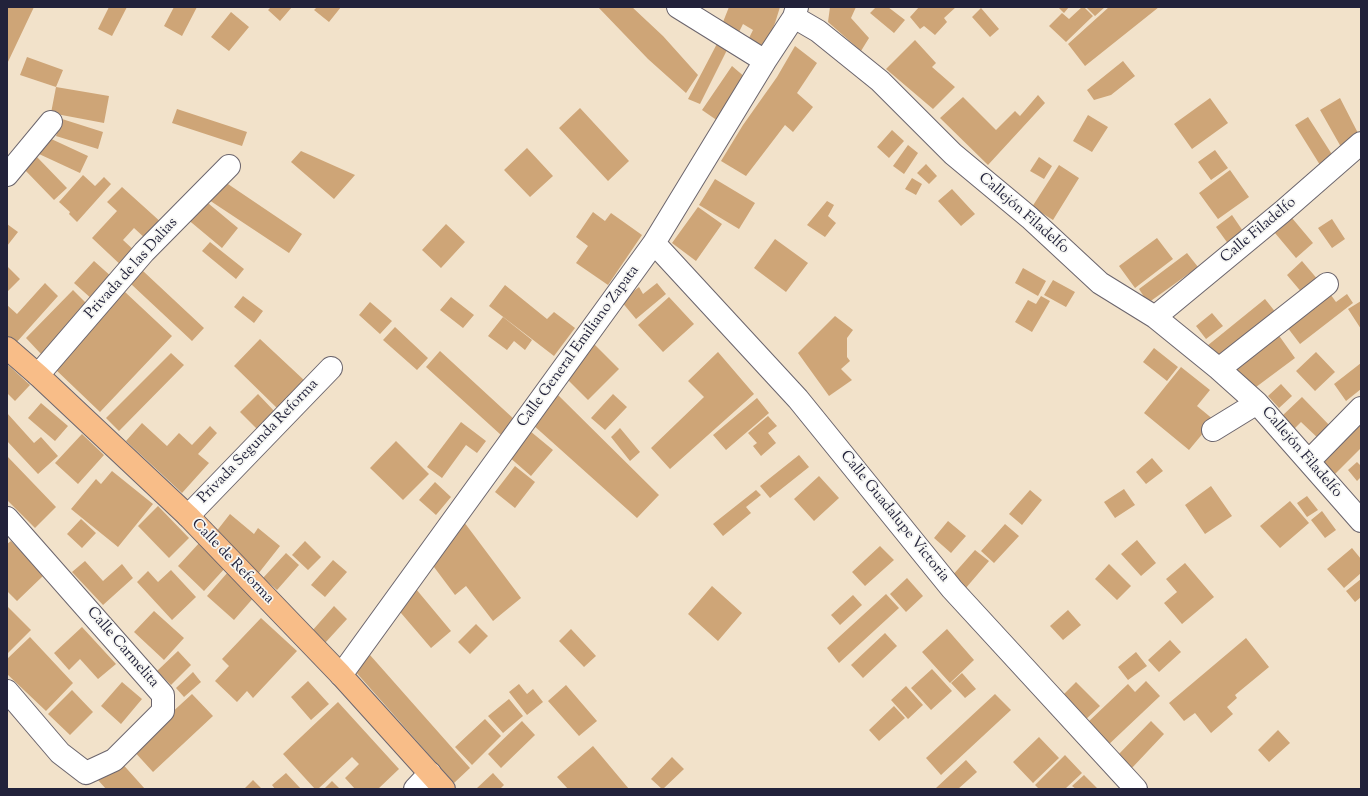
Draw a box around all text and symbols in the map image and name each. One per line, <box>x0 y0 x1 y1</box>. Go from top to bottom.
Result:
street label: Callejón Filadelfo <box>974 170 1072 258</box>
street label: Calle Filadelfo <box>1218 194 1300 268</box>
street label: Privada de las Dalias <box>82 215 182 323</box>
street label: Calle General Emiliano Zapata <box>514 263 644 431</box>
street label: Privada Segunda Reforma <box>195 376 323 508</box>
street label: Callejón Filadelfo <box>1257 404 1345 502</box>
street label: Calle Guadalupe Victoria <box>836 448 952 586</box>
street label: Calle de Reforma <box>187 516 277 608</box>
street label: Calle Carmelita <box>82 604 162 692</box>

